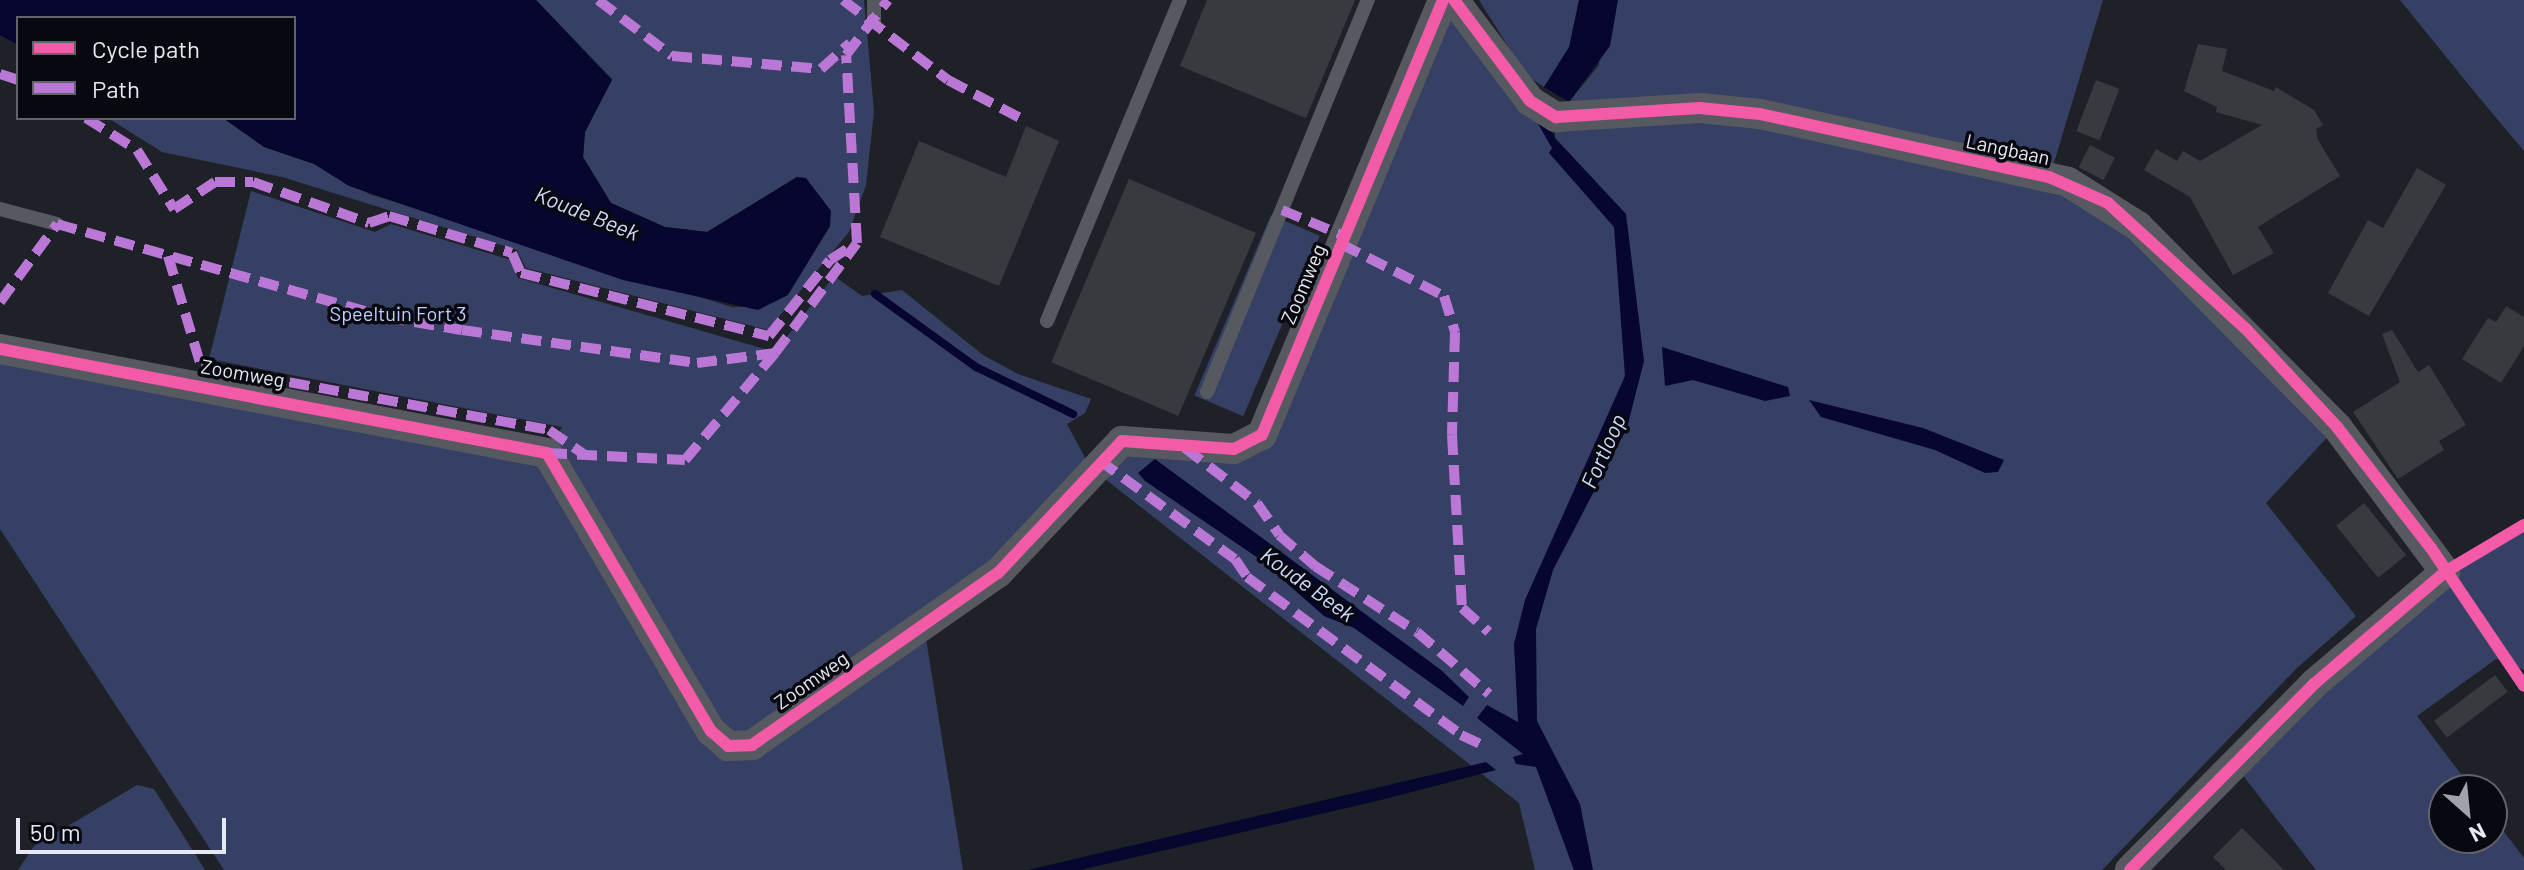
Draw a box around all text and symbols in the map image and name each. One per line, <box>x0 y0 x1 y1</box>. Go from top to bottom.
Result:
legend <box>16 16 296 120</box>
text: Cycle path <box>92 34 200 63</box>
text: Path <box>92 74 140 103</box>
street label: Langbaan <box>1964 128 2052 170</box>
water label: Koude Beek <box>531 180 643 246</box>
street label: Zoomweg <box>1275 240 1331 328</box>
park label: Speeltuin Fort 3 <box>330 301 466 325</box>
street label: Zoomweg <box>199 354 287 392</box>
water label: Fortloop <box>1575 410 1631 492</box>
water label: Koude Beek <box>1256 541 1360 627</box>
street label: Zoomweg <box>769 646 853 714</box>
north arrow <box>2428 774 2508 854</box>
scale bar <box>20 802 230 852</box>
text: 50 m <box>30 817 81 846</box>
text: N <box>2466 819 2490 849</box>

